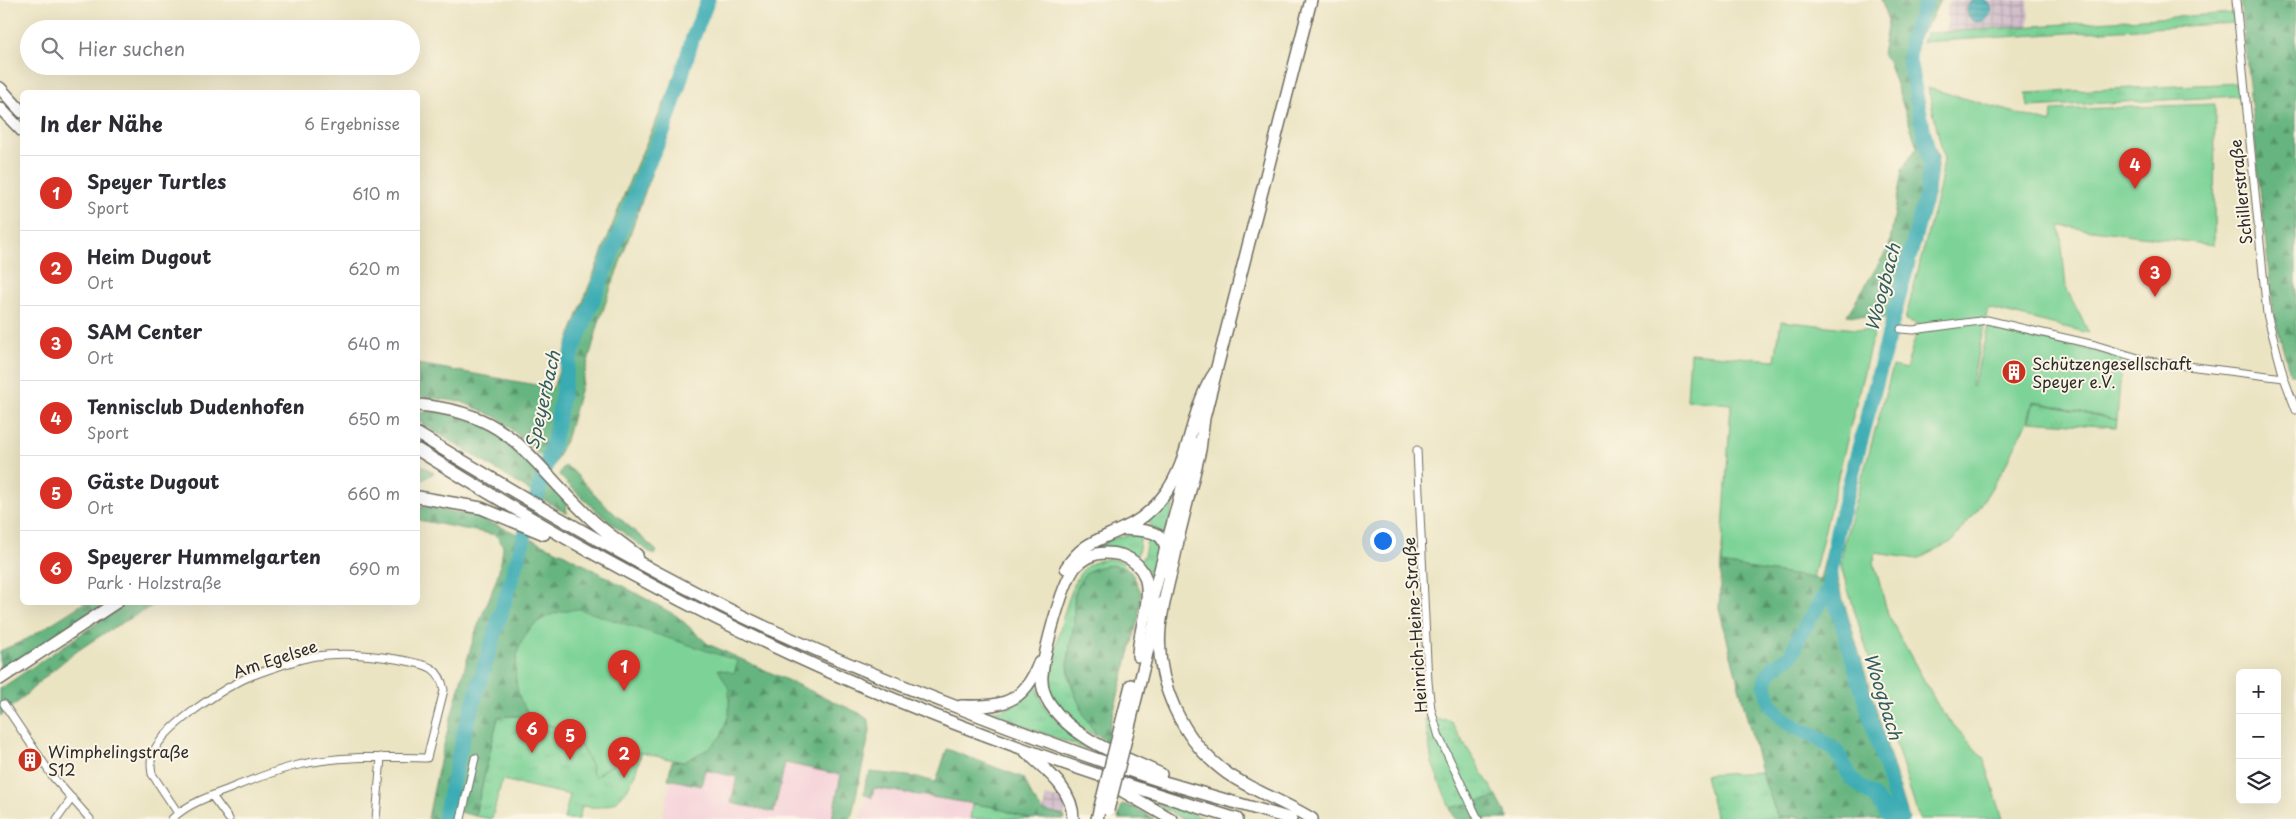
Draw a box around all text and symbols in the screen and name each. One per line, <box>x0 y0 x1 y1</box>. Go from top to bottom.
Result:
search box <box>20 20 420 75</box>
icon: search <box>38 34 66 62</box>
text: Hier suchen <box>78 34 185 62</box>
text: In der Nähe <box>40 107 162 139</box>
text: 6 Ergebnisse <box>304 111 400 135</box>
street label: Schillerstraße <box>2223 138 2257 246</box>
pin: 4 <box>2119 148 2151 189</box>
text: Speyer Turtles <box>87 167 226 195</box>
text: 1 <box>52 181 60 205</box>
text: 610 m <box>352 181 400 205</box>
text: Sport <box>87 195 129 219</box>
water label: Woogbach <box>1857 240 1907 334</box>
text: Heim Dugout <box>87 242 211 270</box>
text: 2 <box>50 256 62 280</box>
text: 620 m <box>348 256 400 280</box>
pin: 3 <box>2139 256 2171 297</box>
text: Ort <box>87 270 114 294</box>
text: SAM Center <box>87 317 202 345</box>
text: 3 <box>51 331 61 355</box>
text: 640 m <box>347 331 400 355</box>
text: Ort <box>87 345 114 369</box>
water label: Speyerbach <box>518 347 567 452</box>
place label: Schützengesellschaft Speyer e.V. <box>2032 351 2192 393</box>
building icon: Schützengesellschaft Speyer e.V. <box>2001 359 2027 385</box>
text: Tennisclub Dudenhofen <box>87 392 304 420</box>
text: 4 <box>51 406 61 430</box>
text: 650 m <box>348 406 400 430</box>
text: Sport <box>87 420 129 444</box>
text: Gäste Dugout <box>87 467 219 495</box>
text: 5 <box>51 481 61 505</box>
text: 660 m <box>347 481 400 505</box>
text: Ort <box>87 495 114 519</box>
your location <box>1370 528 1396 554</box>
street label: Heinrich-Heine-Straße <box>1396 536 1432 714</box>
text: Speyerer Hummelgarten <box>87 542 321 570</box>
text: 6 <box>50 556 62 580</box>
text: 690 m <box>349 556 400 580</box>
text: Park · Holzstraße <box>87 570 222 594</box>
street label: Am Egelsee <box>230 633 320 683</box>
water label: Woogbach <box>1858 649 1910 743</box>
pin: 1 <box>608 650 640 691</box>
map controls <box>2236 669 2281 804</box>
button: + <box>2236 669 2281 714</box>
pin: 6 <box>516 712 548 753</box>
button: − <box>2236 714 2281 759</box>
pin: 5 <box>554 719 586 760</box>
pin: 2 <box>608 737 640 778</box>
place label: Wimphelingstraße S12 <box>48 739 189 781</box>
building icon: Wimphelingstraße S12 <box>17 747 43 773</box>
button: layers <box>2236 759 2281 804</box>

